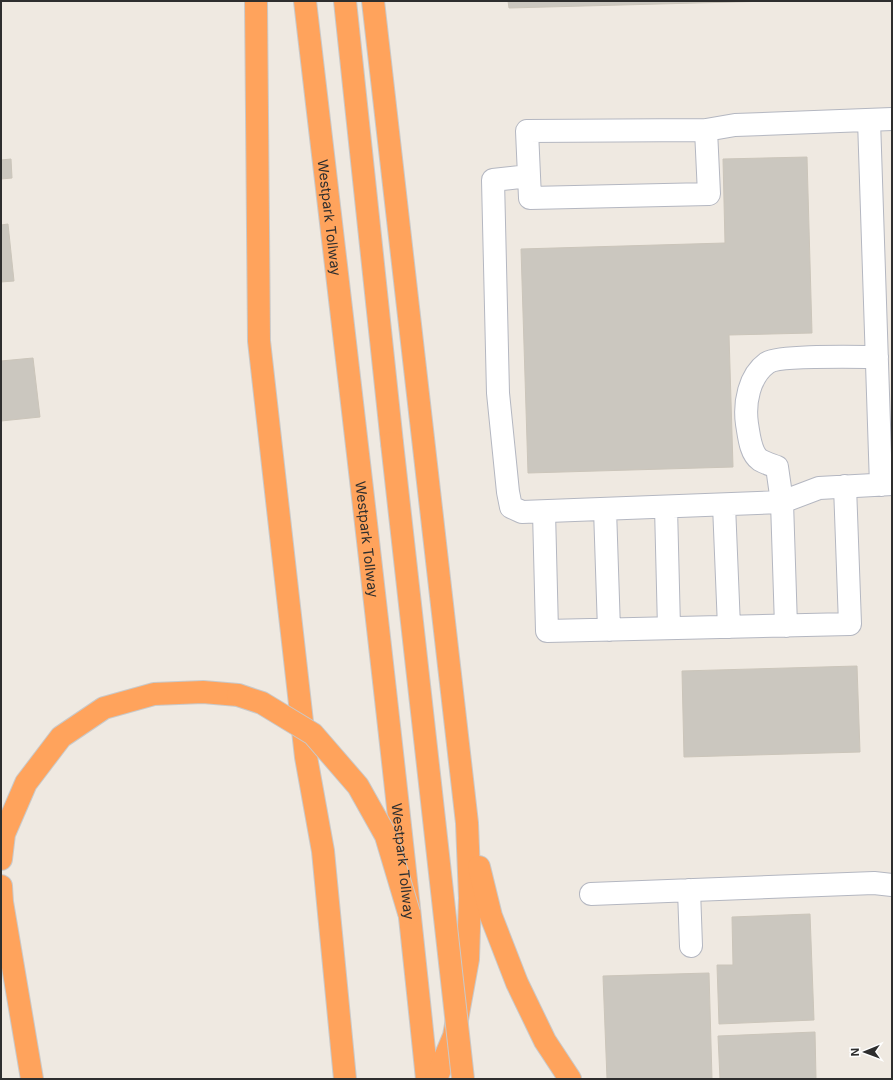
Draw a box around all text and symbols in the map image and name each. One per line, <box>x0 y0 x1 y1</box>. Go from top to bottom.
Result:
street label: Westpark Tollway <box>315 158 346 277</box>
street label: Westpark Tollway <box>353 480 383 599</box>
street label: Westpark Tollway <box>389 802 419 921</box>
north arrow <box>845 1032 885 1072</box>
text: N <box>848 1048 862 1056</box>

